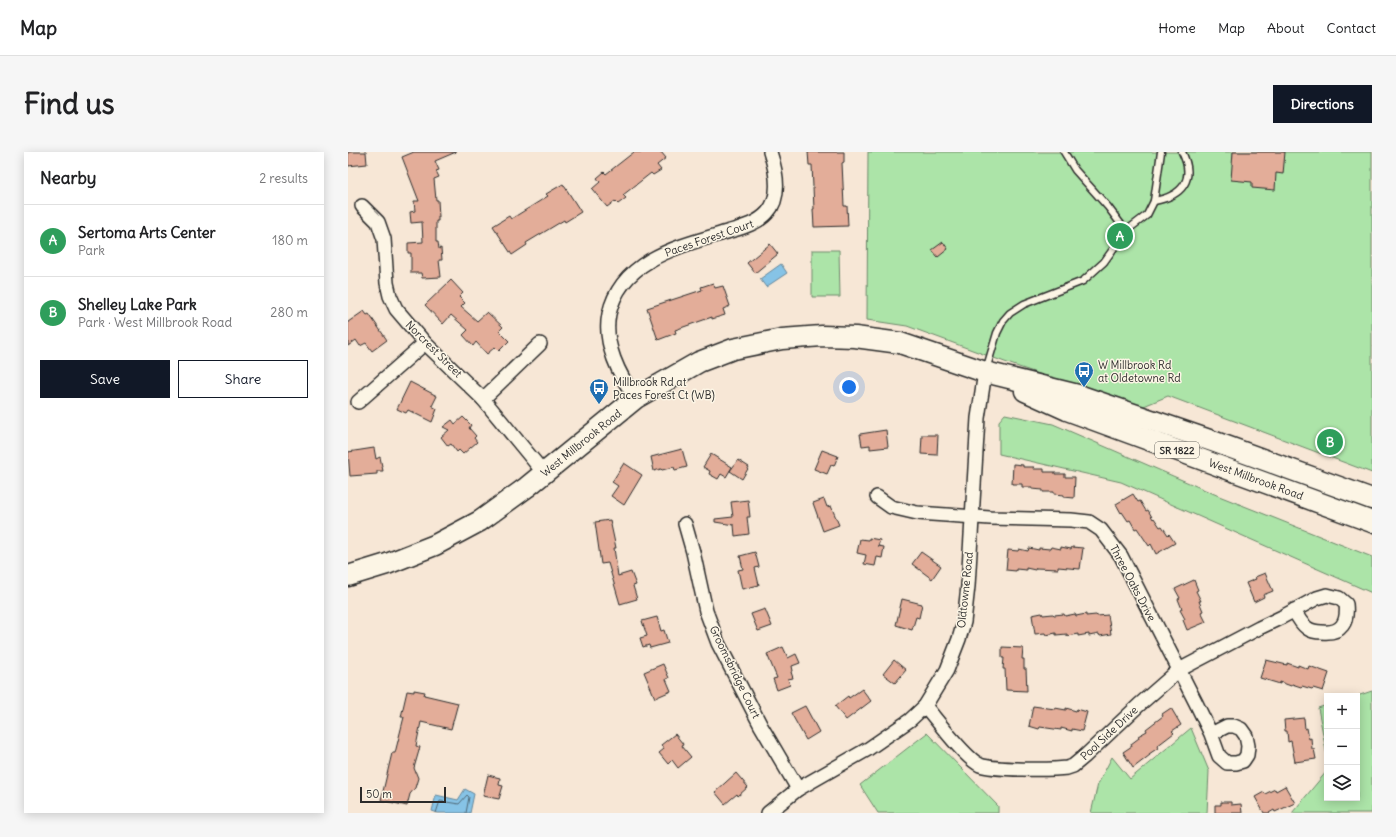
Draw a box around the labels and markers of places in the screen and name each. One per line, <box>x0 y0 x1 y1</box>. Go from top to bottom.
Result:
pin: A <box>1107 221 1133 251</box>
place label: W Millbrook Rd at Oldetowne Rd <box>1098 358 1181 385</box>
bus stop icon: W Millbrook Rd at Oldetowne Rd <box>1073 360 1095 388</box>
place label: Millbrook Rd at Paces Forest Ct (WB) <box>613 375 715 402</box>
bus stop icon: Millbrook Rd at Paces Forest Ct (WB) <box>588 377 610 405</box>
pin: B <box>1317 427 1343 457</box>

